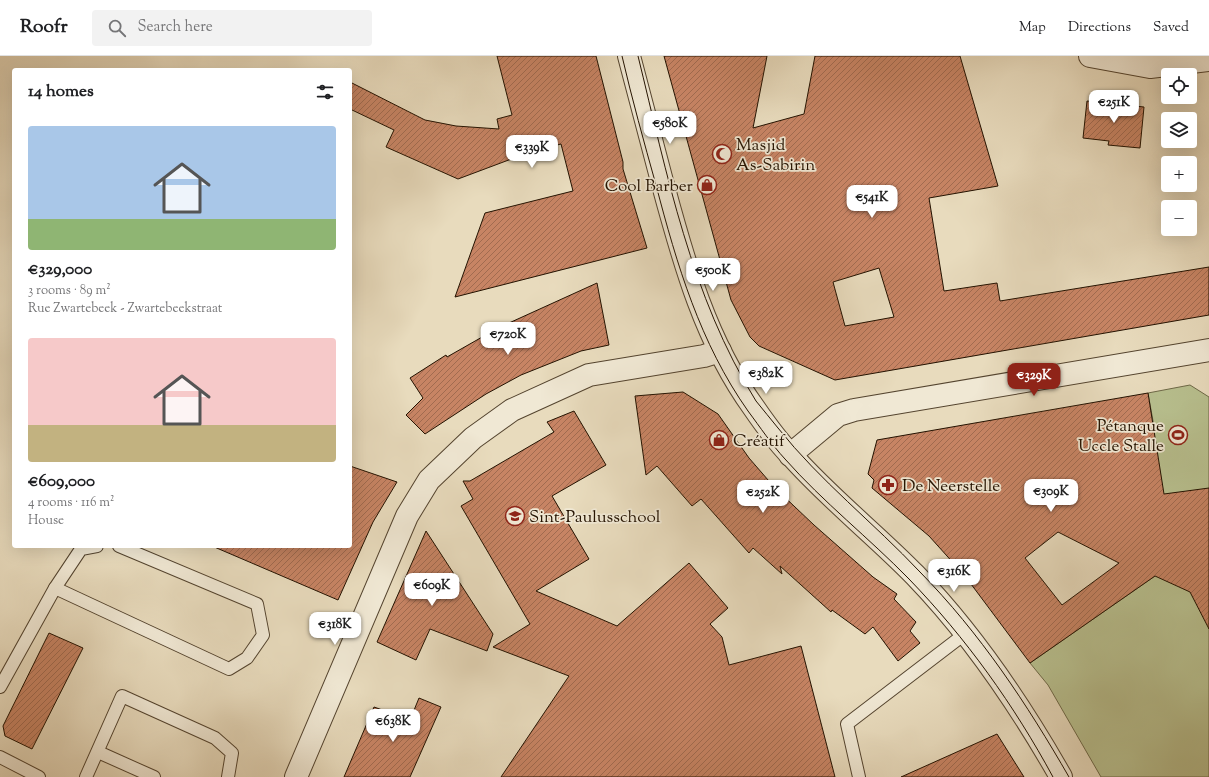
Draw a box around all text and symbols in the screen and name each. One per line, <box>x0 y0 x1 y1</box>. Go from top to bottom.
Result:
search box <box>92 10 372 46</box>
text: Roofr <box>20 14 68 41</box>
icon: search <box>106 17 128 39</box>
text: Search here <box>138 17 213 38</box>
text: Map <box>1019 18 1046 38</box>
text: Directions <box>1068 18 1131 38</box>
text: Saved <box>1153 18 1189 38</box>
map controls <box>1161 68 1197 236</box>
button: locate <box>1161 68 1197 104</box>
text: 14 homes <box>28 80 94 104</box>
icon: filters <box>314 81 336 103</box>
pin: €251K <box>1086 90 1142 124</box>
text: €251K <box>1098 94 1130 112</box>
pin: €580K <box>642 111 698 145</box>
button: layers <box>1161 112 1197 148</box>
text: €580K <box>652 115 688 133</box>
place label: Masjid As-Sabirin <box>736 134 815 178</box>
pin: €339K <box>504 135 560 169</box>
text: €339K <box>515 139 549 157</box>
mosque icon: Masjid As-Sabirin <box>711 143 733 165</box>
icon: home <box>146 152 218 224</box>
button: + <box>1161 156 1197 192</box>
shop icon: Cool Barber <box>696 174 718 196</box>
place label: Cool Barber <box>605 175 694 199</box>
pin: €541K <box>844 185 900 219</box>
text: €541K <box>856 189 888 207</box>
button: − <box>1161 200 1197 236</box>
text: €329,000 <box>28 258 92 282</box>
pin: €500K <box>685 258 741 292</box>
text: €500K <box>695 262 731 280</box>
text: 3 rooms · 89 m² <box>28 282 111 300</box>
text: Rue Zwartebeek - Zwartebeekstraat <box>28 300 222 318</box>
pin: €720K <box>480 322 536 356</box>
text: €720K <box>490 326 526 344</box>
pin: €382K <box>738 361 794 395</box>
pin: €329K <box>1006 363 1062 397</box>
icon: home <box>146 364 218 436</box>
text: €382K <box>748 365 784 383</box>
text: €329K <box>1016 367 1052 385</box>
place label: Pétanque Uccle Stalle <box>1078 415 1164 459</box>
sports icon: Pétanque Uccle Stalle <box>1167 424 1189 446</box>
shop icon: Créatif <box>708 429 730 451</box>
place label: Créatif <box>733 430 786 454</box>
text: €609,000 <box>28 470 95 494</box>
pharmacy icon: De Neerstelle <box>877 474 899 496</box>
place label: De Neerstelle <box>902 475 1000 499</box>
pin: €309K <box>1023 479 1079 513</box>
pin: €252K <box>735 480 791 514</box>
text: €309K <box>1033 483 1069 501</box>
text: €252K <box>746 484 780 502</box>
text: 4 rooms · 116 m² <box>28 494 114 512</box>
school or university icon: Sint-Paulusschool <box>504 505 526 527</box>
place label: Sint-Paulusschool <box>529 506 661 530</box>
text: House <box>28 512 64 530</box>
pin: €316K <box>926 559 982 593</box>
text: €316K <box>937 563 971 581</box>
pin: €609K <box>404 573 460 607</box>
text: €609K <box>413 577 451 595</box>
pin: €318K <box>307 612 363 646</box>
text: €318K <box>318 616 352 634</box>
pin: €638K <box>365 709 421 743</box>
text: €638K <box>375 713 411 731</box>

